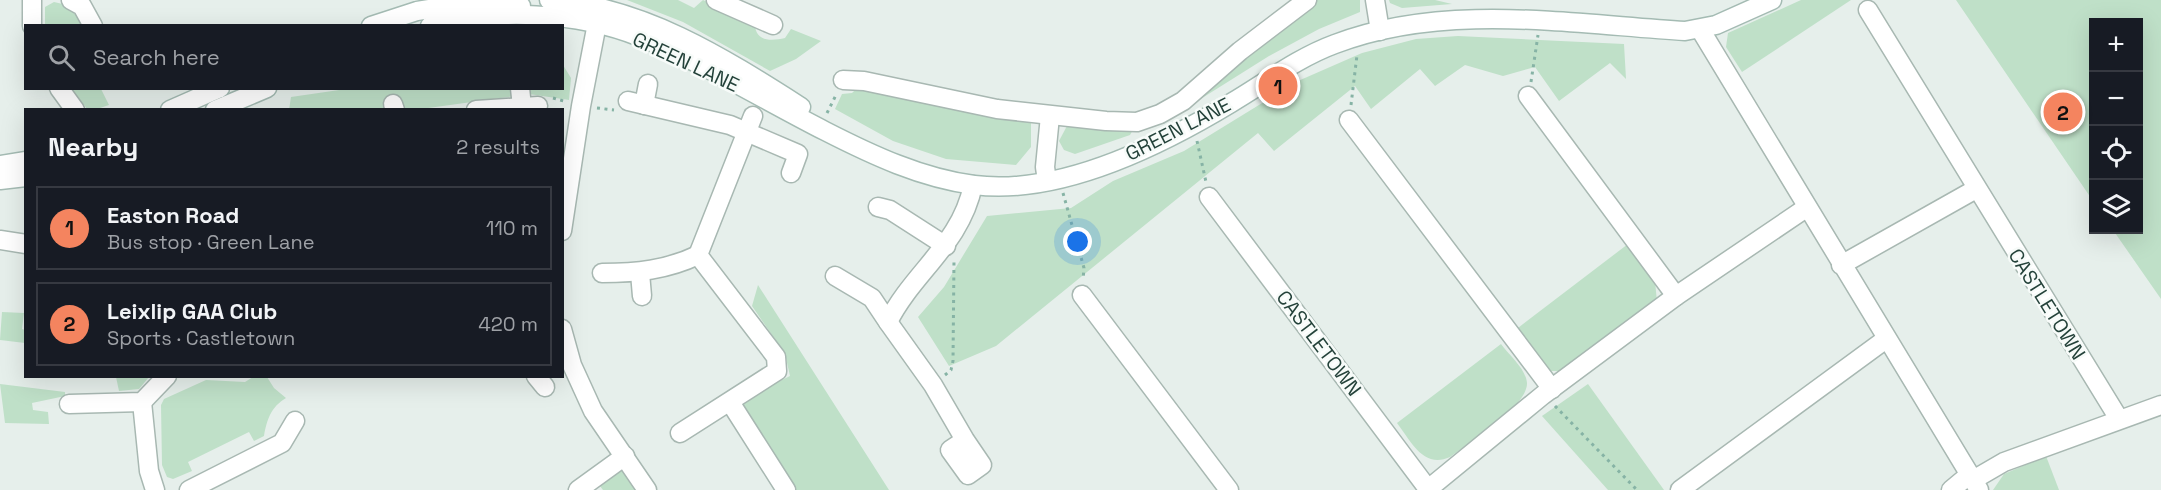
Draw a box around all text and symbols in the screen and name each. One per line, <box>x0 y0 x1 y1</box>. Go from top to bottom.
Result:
map controls <box>2089 18 2143 234</box>
button: + <box>2089 18 2143 72</box>
search box <box>24 24 564 90</box>
street label: GREEN LANE <box>628 26 744 98</box>
icon: search <box>45 41 78 74</box>
text: Search here <box>93 43 220 71</box>
pin: 1 <box>1258 64 1298 109</box>
button: − <box>2089 72 2143 126</box>
pin: 2 <box>2044 90 2082 134</box>
street label: GREEN LANE <box>1121 91 1235 167</box>
button: locate <box>2089 126 2143 180</box>
text: Nearby <box>48 130 138 164</box>
text: 2 results <box>456 134 540 160</box>
button: layers <box>2089 180 2143 234</box>
text: Easton Road <box>107 201 239 229</box>
text: 1 <box>65 215 74 241</box>
text: 110 m <box>486 215 538 241</box>
your location <box>1063 227 1092 256</box>
text: Bus stop · Green Lane <box>107 229 315 255</box>
street label: CASTLETOWN <box>2003 244 2091 364</box>
street label: CASTLETOWN <box>1271 285 1367 401</box>
text: Leixlip GAA Club <box>107 297 277 325</box>
text: 2 <box>64 311 75 337</box>
text: 420 m <box>478 311 538 337</box>
text: Sports · Castletown <box>107 325 295 351</box>

